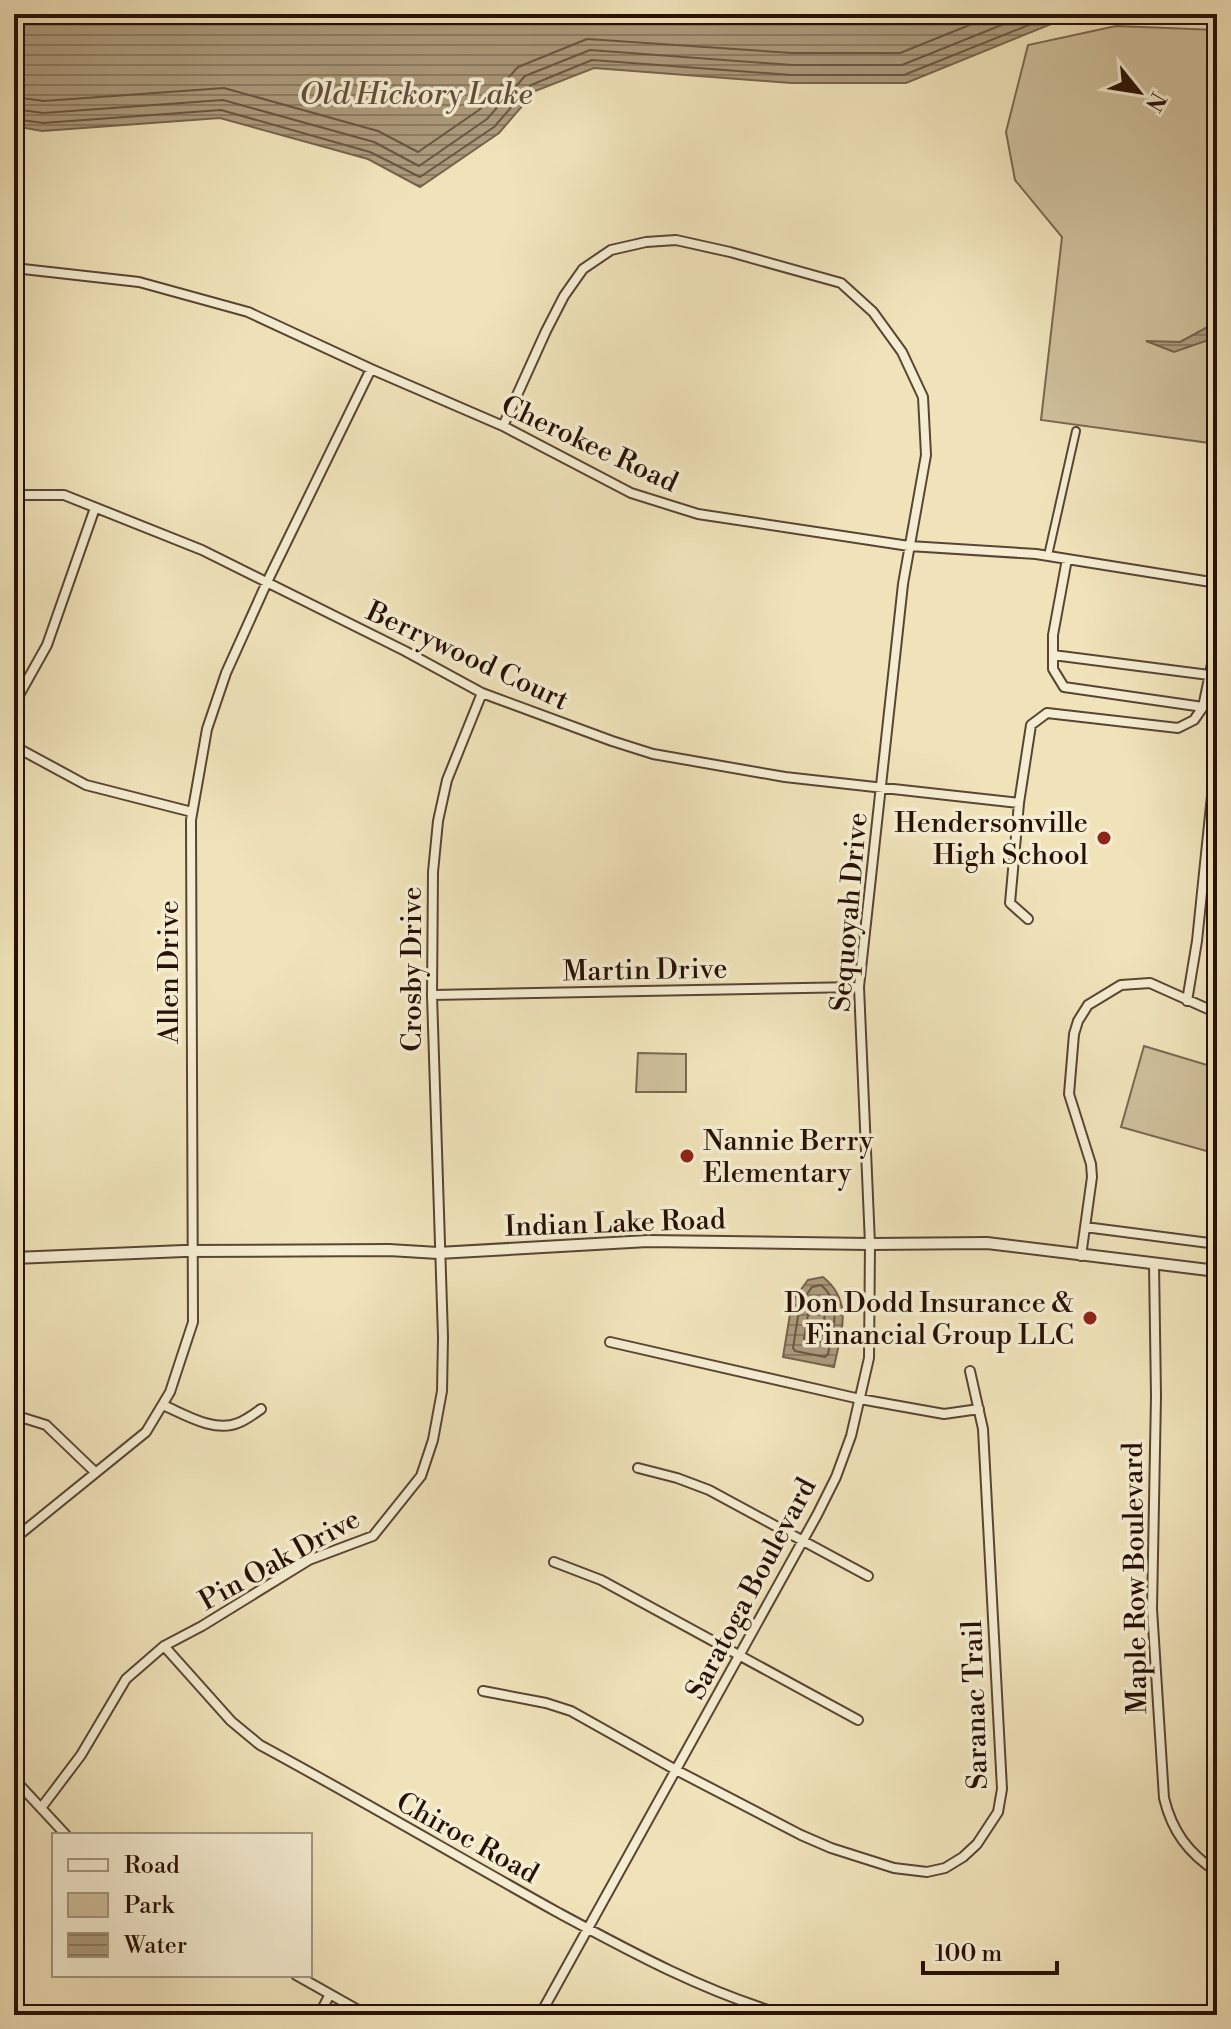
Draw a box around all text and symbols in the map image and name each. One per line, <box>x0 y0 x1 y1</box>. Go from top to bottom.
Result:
north arrow <box>1099 52 1179 132</box>
water label: Old Hickory Lake <box>300 76 533 114</box>
text: N <box>1139 87 1171 116</box>
street label: Cherokee Road <box>495 388 683 501</box>
street label: Berrywood Court <box>360 594 574 719</box>
place label: Hendersonville High School <box>894 806 1088 873</box>
street label: Sequoyah Drive <box>823 811 876 1013</box>
marker: Hendersonville High School <box>1095 829 1113 847</box>
street label: Crosby Drive <box>395 886 430 1052</box>
street label: Allen Drive <box>152 900 187 1045</box>
street label: Martin Drive <box>562 952 728 989</box>
place label: Nannie Berry Elementary <box>703 1124 874 1191</box>
marker: Nannie Berry Elementary <box>678 1147 696 1165</box>
street label: Indian Lake Road <box>504 1202 726 1245</box>
place label: Don Dodd Insurance & Financial Group LLC <box>784 1286 1075 1353</box>
marker: Don Dodd Insurance & Financial Group LLC <box>1081 1309 1099 1327</box>
street label: Maple Row Boulevard <box>1116 1442 1155 1714</box>
street label: Saratoga Boulevard <box>678 1472 824 1705</box>
street label: Pin Oak Drive <box>193 1502 366 1619</box>
street label: Saranac Trail <box>955 1620 996 1790</box>
street label: Chiroc Road <box>390 1785 545 1892</box>
legend <box>52 1833 312 1977</box>
text: Road <box>124 1851 180 1881</box>
text: Park <box>124 1891 175 1921</box>
scale bar <box>923 1925 1057 1975</box>
text: Water <box>123 1931 187 1961</box>
text: 100 m <box>935 1939 1002 1969</box>

